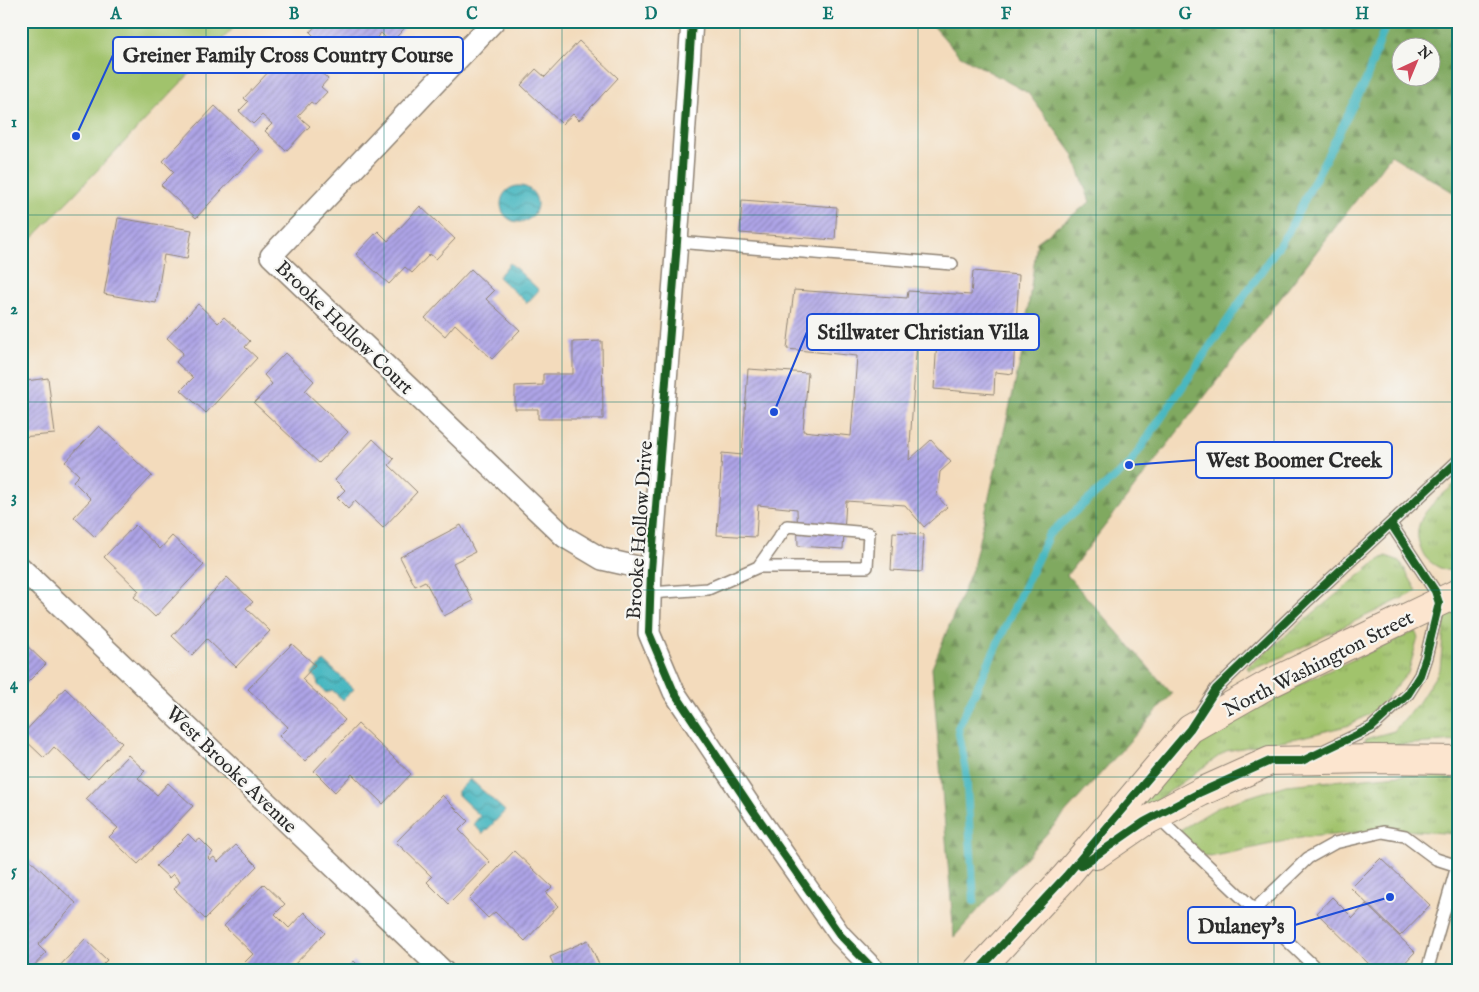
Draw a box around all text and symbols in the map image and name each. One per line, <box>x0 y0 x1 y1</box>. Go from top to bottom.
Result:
text: A <box>110 5 123 25</box>
text: B <box>289 5 300 25</box>
text: C <box>466 5 478 25</box>
text: D <box>645 5 658 25</box>
text: E <box>822 5 834 25</box>
text: F <box>1001 5 1012 25</box>
text: G <box>1179 5 1192 25</box>
text: H <box>1355 5 1369 25</box>
callout: Greiner Family Cross Country Course <box>113 37 463 73</box>
north arrow <box>1392 38 1442 88</box>
text: N <box>1413 42 1435 64</box>
text: Greiner Family Cross Country Course <box>123 43 454 70</box>
text: 1 <box>11 113 17 133</box>
street label: Brooke Hollow Court <box>270 256 418 400</box>
text: 2 <box>10 300 18 320</box>
callout: Stillwater Christian Villa <box>807 314 1039 350</box>
text: Stillwater Christian Villa <box>817 320 1030 347</box>
street label: Brooke Hollow Drive <box>622 440 659 620</box>
callout: West Boomer Creek <box>1196 442 1392 478</box>
text: West Boomer Creek <box>1205 448 1383 475</box>
text: 3 <box>11 488 17 508</box>
street label: North Washington Street <box>1219 605 1418 723</box>
text: 4 <box>10 675 19 695</box>
street label: West Brooke Avenue <box>160 701 302 839</box>
text: 5 <box>11 862 17 882</box>
callout: Dulaney's <box>1188 907 1295 943</box>
text: Dulaney's <box>1198 914 1284 941</box>

